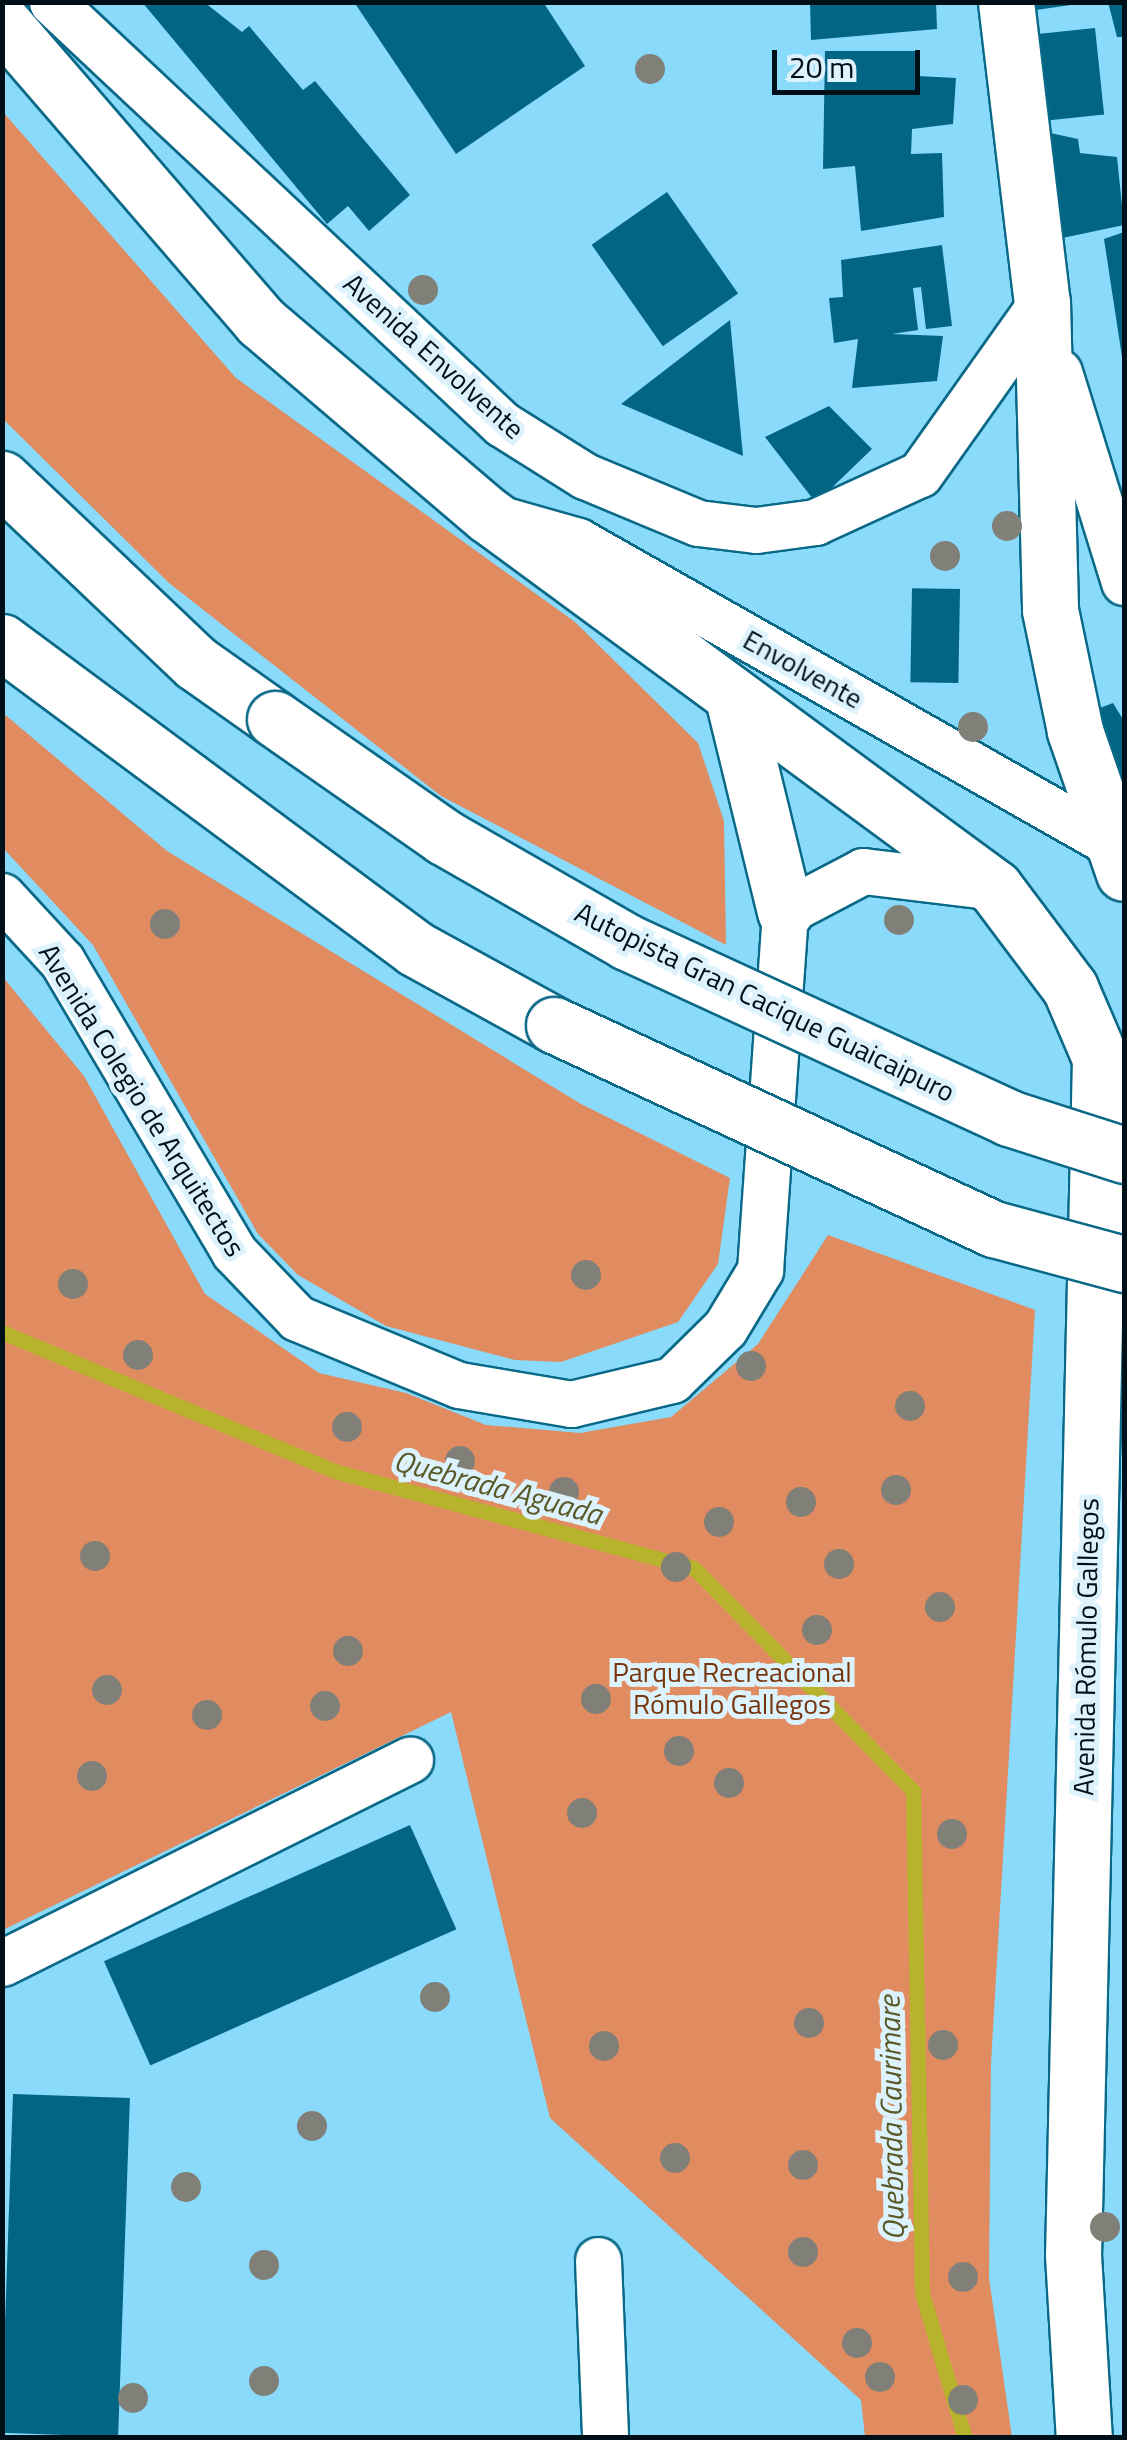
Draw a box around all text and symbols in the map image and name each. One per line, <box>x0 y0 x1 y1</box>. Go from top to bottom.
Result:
scale bar <box>777 30 924 92</box>
text: 20 m <box>789 44 854 90</box>
street label: Avenida Envolvente <box>337 266 531 446</box>
street label: Envolvente <box>738 623 868 715</box>
street label: Autopista Gran Cacique Guaicaipuro <box>570 895 960 1109</box>
street label: Avenida Colegio de Arquitectos <box>32 938 252 1262</box>
water label: Quebrada Aguada <box>390 1442 606 1532</box>
street label: Avenida Rómulo Gallegos <box>1067 1498 1105 1796</box>
park label: Parque Recreacional Rómulo Gallegos <box>612 1655 852 1721</box>
water label: Quebrada Caurimare <box>871 1995 911 2241</box>

